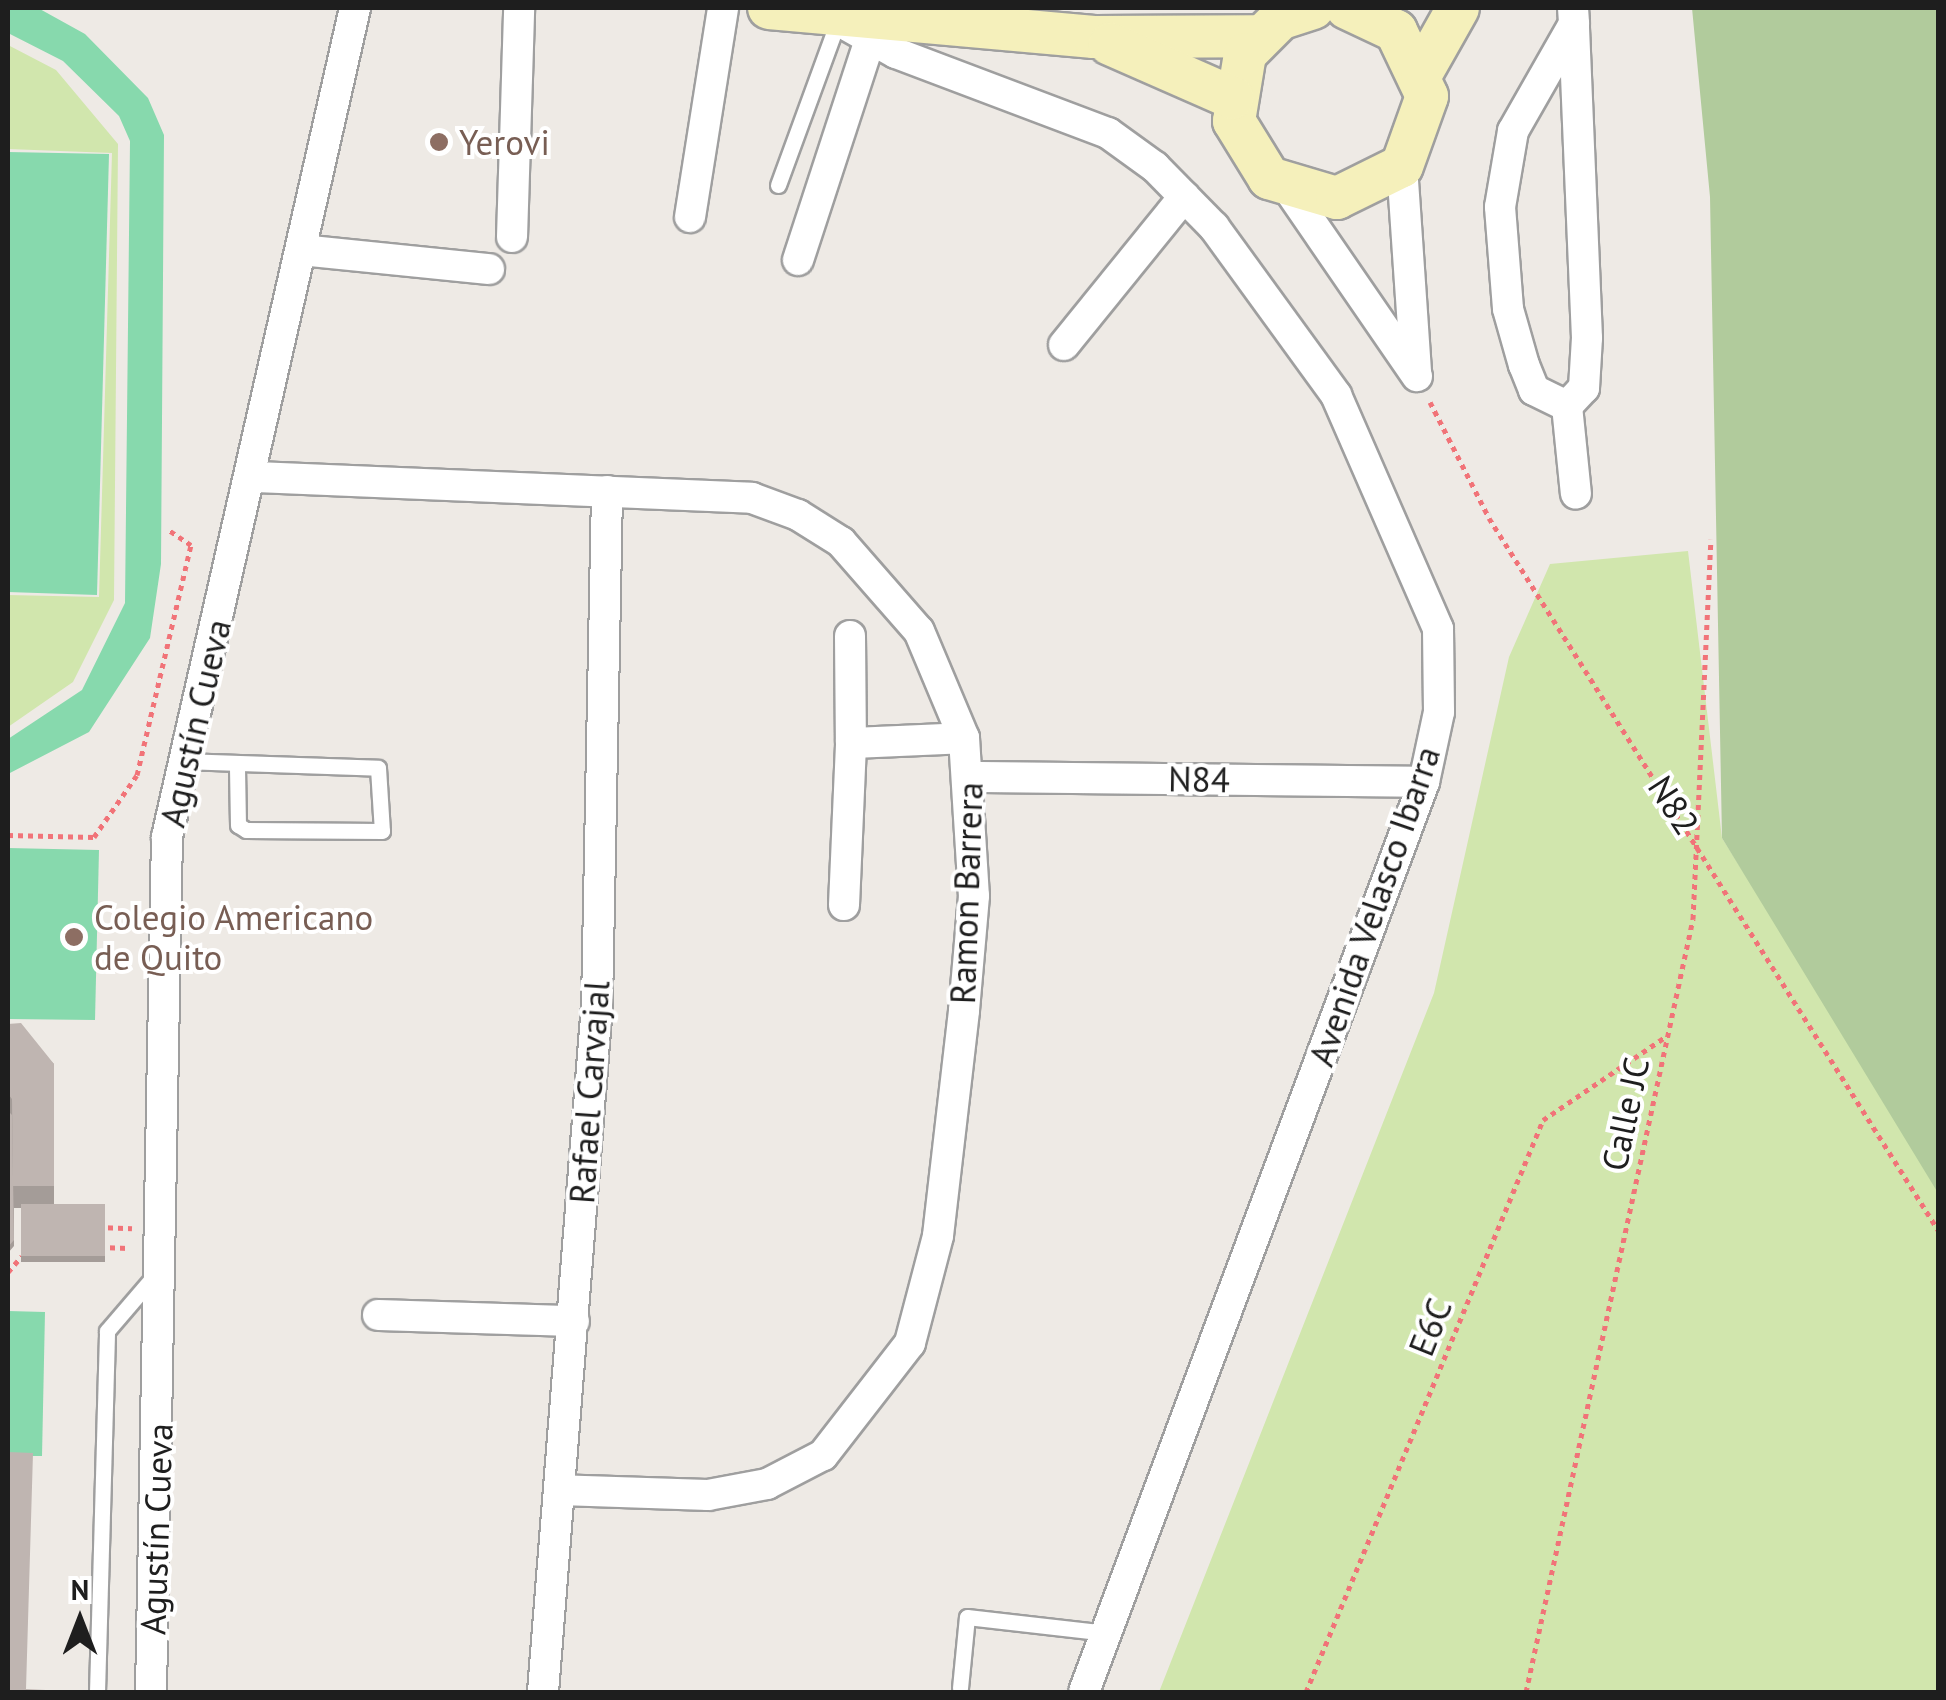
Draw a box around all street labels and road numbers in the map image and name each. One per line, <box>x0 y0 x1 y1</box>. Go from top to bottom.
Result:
street label: Agustín Cueva <box>151 615 239 831</box>
street label: Avenida Velasco Ibarra <box>1299 740 1449 1072</box>
street label: N84 <box>1168 757 1230 801</box>
street label: N82 <box>1640 768 1708 842</box>
street label: Ramon Barrera <box>941 781 991 1005</box>
street label: Rafael Carvajal <box>560 979 618 1205</box>
street label: Calle JC <box>1593 1054 1657 1174</box>
street label: E6C <box>1400 1292 1460 1362</box>
street label: Agustín Cueva <box>131 1423 181 1635</box>

